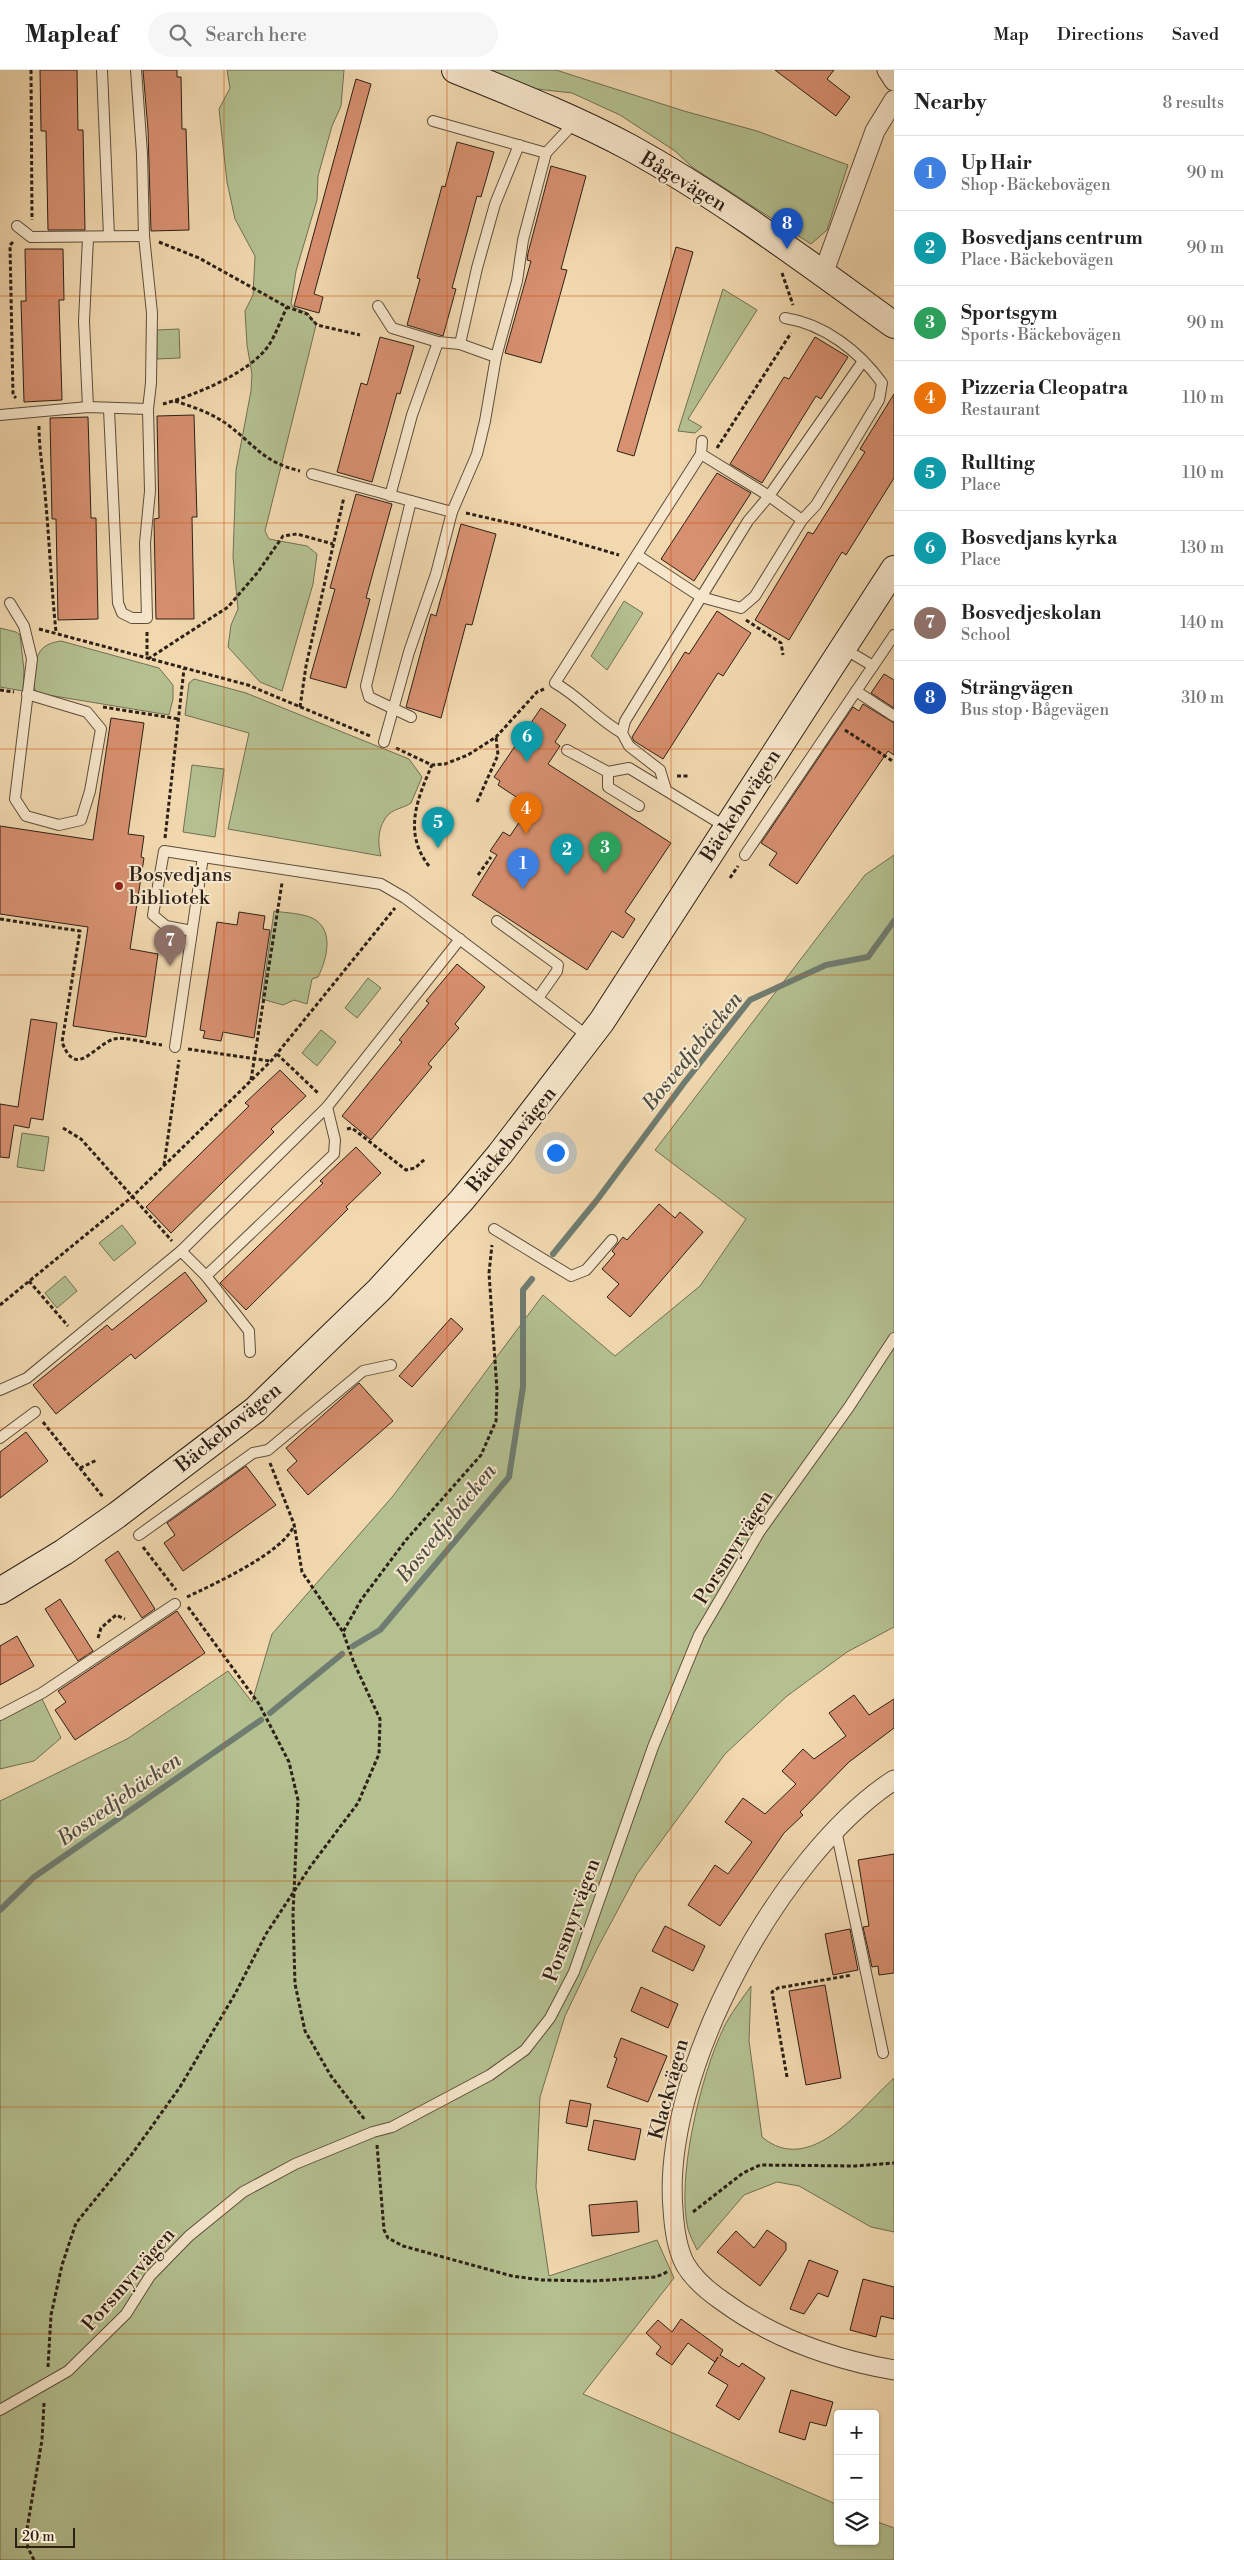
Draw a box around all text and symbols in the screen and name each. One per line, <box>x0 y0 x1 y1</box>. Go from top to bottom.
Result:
search box <box>148 12 498 57</box>
text: Mapleaf <box>25 20 118 50</box>
icon: search <box>166 21 194 49</box>
text: Search here <box>206 23 307 47</box>
text: Map <box>993 23 1029 46</box>
text: Directions <box>1057 23 1144 46</box>
text: Saved <box>1172 23 1219 46</box>
text: Nearby <box>914 90 987 116</box>
text: 8 results <box>1162 93 1224 113</box>
street label: Bågevägen <box>635 146 731 218</box>
text: Up Hair <box>961 151 1032 175</box>
text: 1 <box>926 163 934 183</box>
text: 90 m <box>1186 163 1224 183</box>
text: Shop · Bäckebovägen <box>961 175 1110 195</box>
pin: 8 <box>771 208 803 249</box>
text: Bosvedjans centrum <box>961 226 1143 250</box>
text: 2 <box>925 238 935 258</box>
text: 90 m <box>1186 238 1224 258</box>
text: Place · Bäckebovägen <box>961 250 1113 270</box>
text: Sportsgym <box>961 301 1058 325</box>
text: 3 <box>925 313 935 333</box>
text: 90 m <box>1186 313 1224 333</box>
text: Sports · Bäckebovägen <box>961 325 1121 345</box>
text: Pizzeria Cleopatra <box>961 376 1128 400</box>
text: 4 <box>925 388 935 408</box>
text: 110 m <box>1182 388 1224 408</box>
text: Restaurant <box>961 400 1040 420</box>
text: Rullting <box>961 451 1034 475</box>
text: 5 <box>925 463 935 483</box>
text: 110 m <box>1182 463 1224 483</box>
text: Place <box>961 475 1001 495</box>
text: Bosvedjans kyrka <box>961 526 1117 550</box>
text: 6 <box>925 538 935 558</box>
text: 130 m <box>1180 538 1224 558</box>
text: Place <box>961 550 1001 570</box>
text: Bosvedjeskolan <box>961 601 1101 625</box>
text: 7 <box>925 613 935 633</box>
text: 140 m <box>1180 613 1224 633</box>
text: School <box>961 625 1010 645</box>
text: Strängvägen <box>961 676 1073 700</box>
text: 8 <box>925 688 935 708</box>
text: 310 m <box>1181 688 1224 708</box>
text: Bus stop · Bågevägen <box>961 700 1109 720</box>
pin: 6 <box>511 721 543 762</box>
street label: Bäckebovägen <box>695 745 787 868</box>
pin: 4 <box>510 793 542 834</box>
pin: 5 <box>422 807 454 848</box>
pin: 3 <box>589 832 621 873</box>
pin: 2 <box>551 834 583 875</box>
pin: 1 <box>507 848 539 889</box>
place label: Bosvedjans bibliotek <box>128 863 232 911</box>
marker: Bosvedjans bibliotek <box>113 880 125 892</box>
pin: 7 <box>154 925 186 966</box>
water label: Bosvedjebäcken <box>636 987 749 1117</box>
street label: Bäckebovägen <box>461 1082 563 1199</box>
your location <box>543 1140 569 1166</box>
street label: Bäckebovägen <box>170 1378 287 1479</box>
water label: Bosvedjebäcken <box>390 1459 503 1589</box>
street label: Porsmyrvägen <box>689 1486 779 1609</box>
water label: Bosvedjebäcken <box>52 1747 187 1853</box>
street label: Porsmyrvägen <box>538 1855 606 1986</box>
street label: Klackvägen <box>644 2036 695 2143</box>
street label: Porsmyrvägen <box>77 2223 181 2337</box>
map controls <box>834 2410 879 2545</box>
button: + <box>834 2410 879 2455</box>
button: − <box>834 2455 879 2500</box>
button: layers <box>834 2500 879 2545</box>
scale bar <box>15 2525 75 2548</box>
text: 20 m <box>22 2528 54 2546</box>

